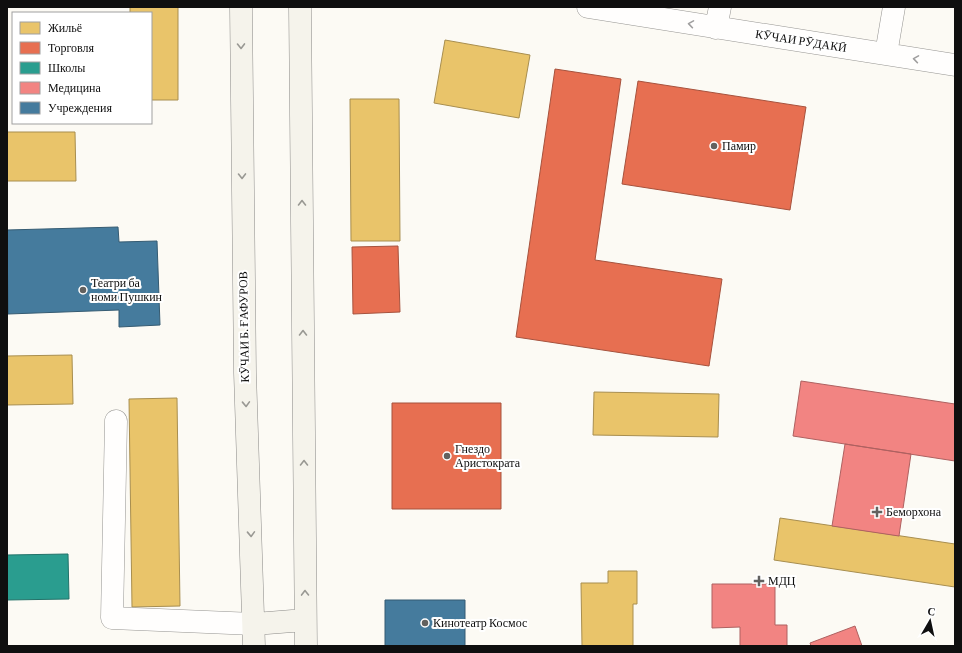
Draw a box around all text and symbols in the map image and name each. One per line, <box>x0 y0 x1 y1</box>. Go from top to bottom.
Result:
legend <box>12 12 152 124</box>
one-way arrow <box>688 20 694 29</box>
text: Жильё <box>48 21 82 35</box>
street label: КӮЧАИ РӮДАКӢ <box>754 27 848 55</box>
text: Торговля <box>48 41 95 55</box>
one-way arrow <box>237 43 245 49</box>
one-way arrow <box>913 55 920 64</box>
text: Школы <box>48 61 85 75</box>
text: Медицина <box>48 81 101 95</box>
text: Учреждения <box>48 101 112 115</box>
place label: Памир <box>722 139 756 153</box>
marker: Памир <box>709 141 719 151</box>
one-way arrow <box>238 173 246 179</box>
one-way arrow <box>297 200 306 206</box>
street label: КӮЧАИ Б. ҒАФУРОВ <box>236 271 252 383</box>
place label: Театри ба номи Пушкин <box>91 276 163 304</box>
marker: Театри ба номи Пушкин <box>78 285 88 295</box>
one-way arrow <box>298 330 307 336</box>
one-way arrow <box>241 401 250 407</box>
place label: Гнездо Аристократа <box>455 442 521 470</box>
marker: Гнездо Аристократа <box>442 451 452 461</box>
one-way arrow <box>300 460 308 466</box>
place label: Беморхона <box>886 505 942 519</box>
marker: Беморхона <box>871 506 883 518</box>
one-way arrow <box>246 531 255 537</box>
place label: МДЦ <box>768 574 796 588</box>
marker: МДЦ <box>753 575 765 587</box>
one-way arrow <box>301 590 309 596</box>
north arrow <box>910 601 950 641</box>
text: С <box>927 605 936 618</box>
place label: Кинотеатр Космос <box>433 616 527 630</box>
marker: Кинотеатр Космос <box>420 618 430 628</box>

